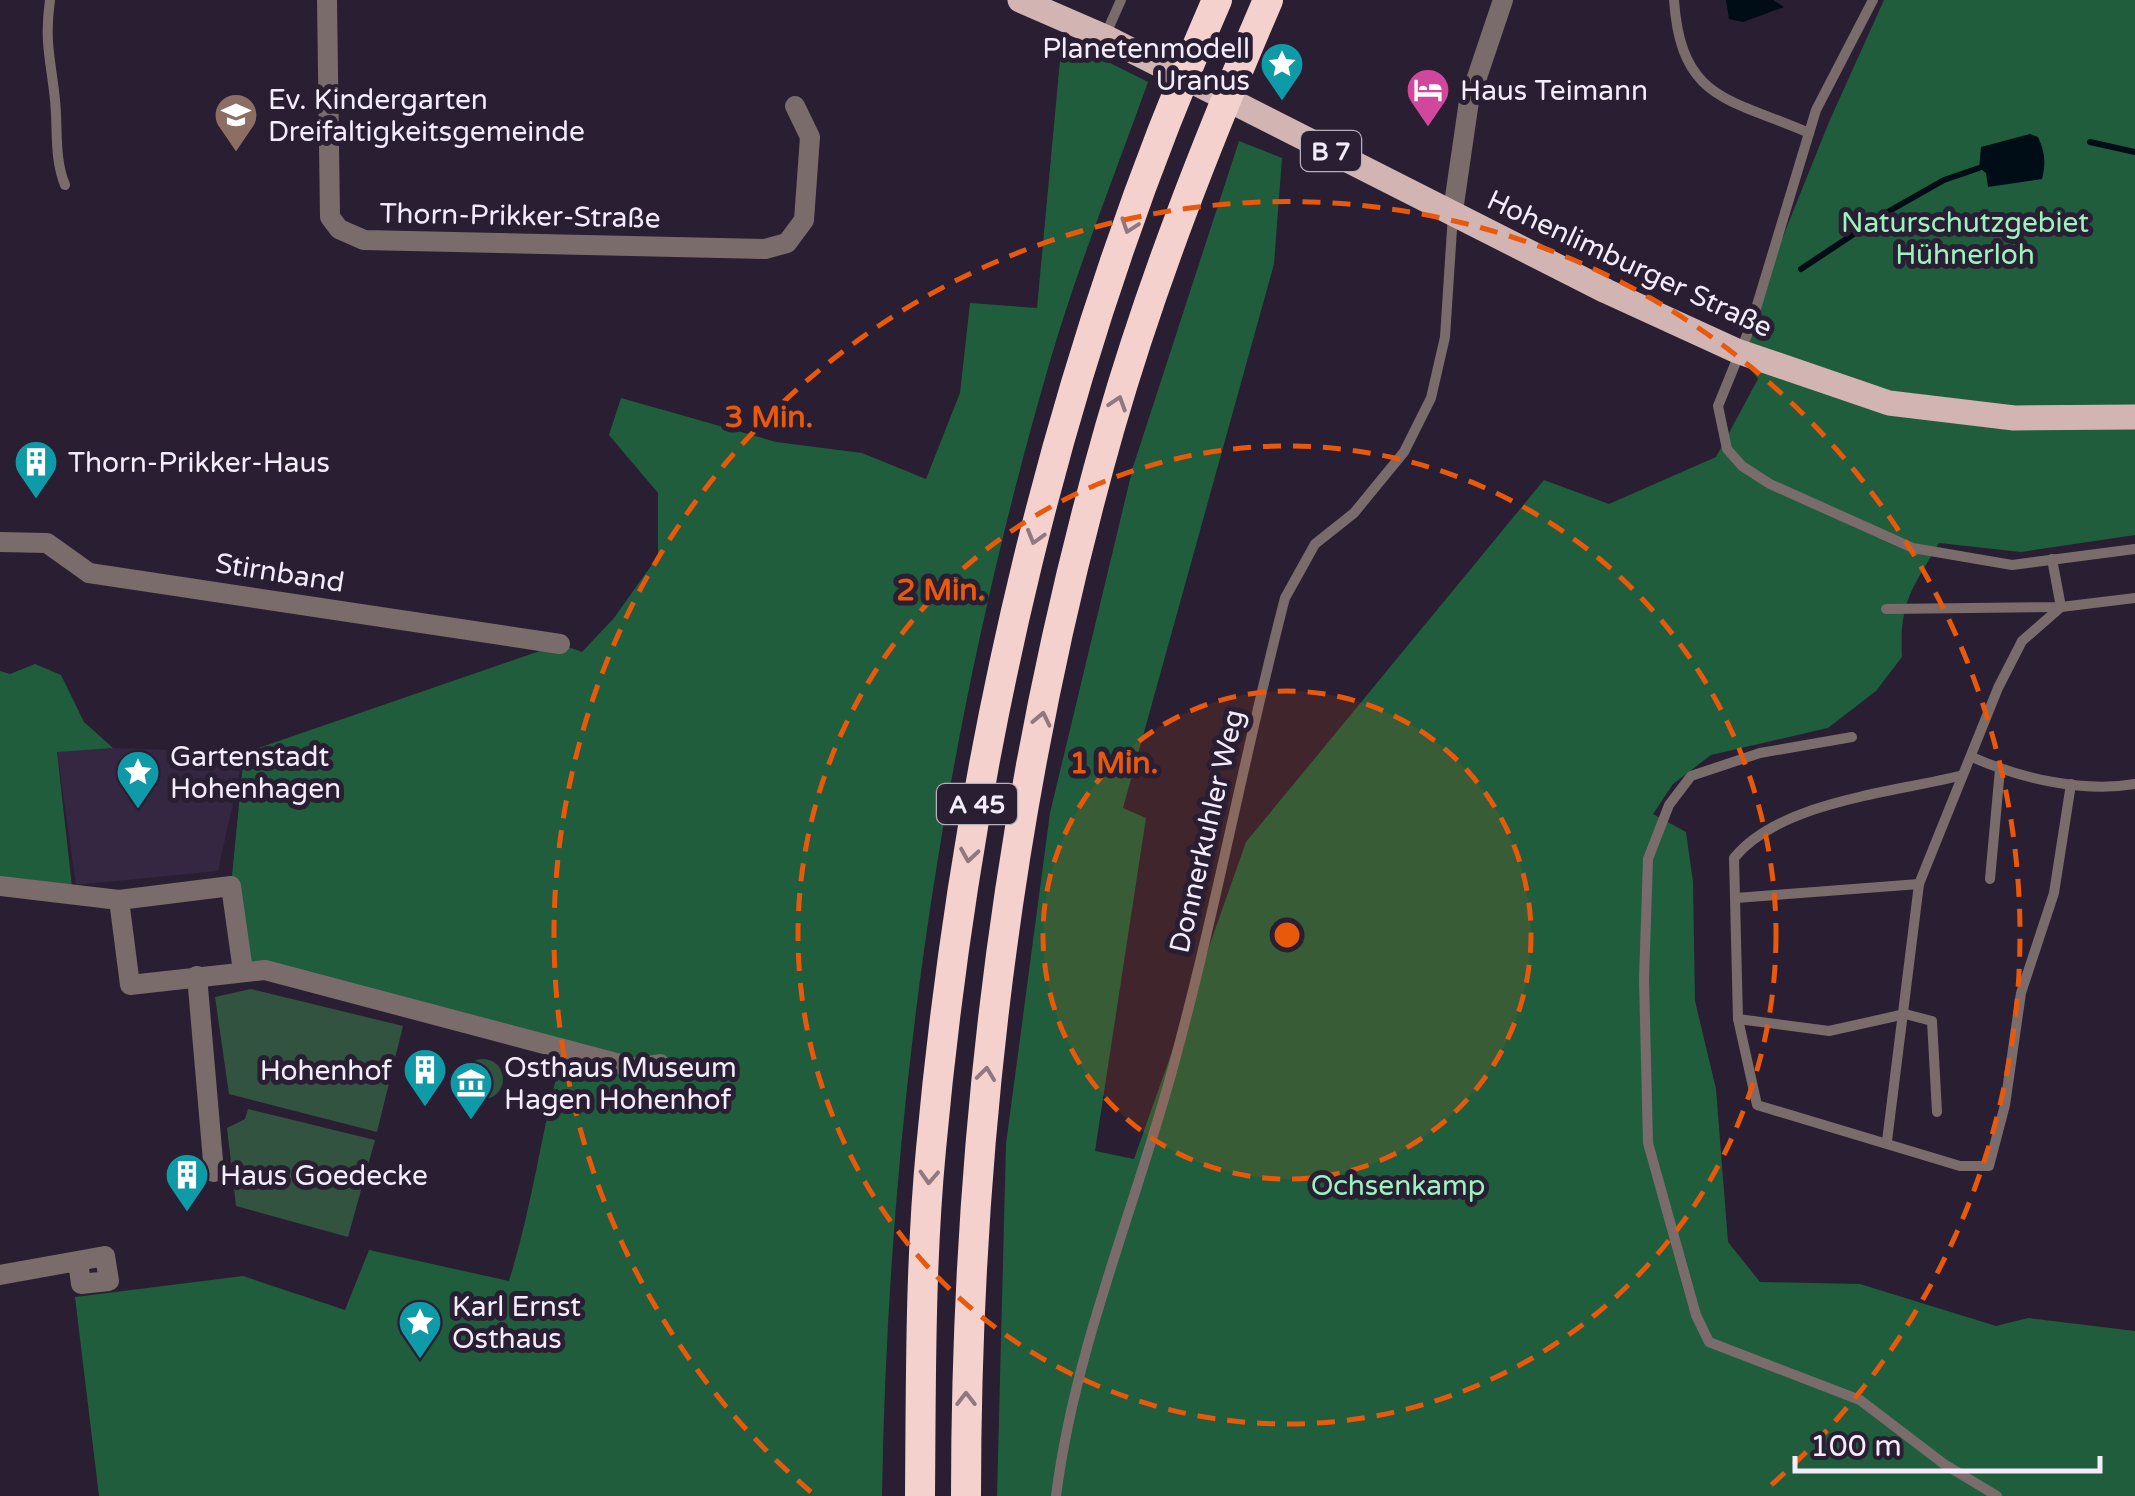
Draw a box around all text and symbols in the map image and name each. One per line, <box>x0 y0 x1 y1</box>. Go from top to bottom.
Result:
place label: Planetenmodell Uranus <box>1042 32 1250 98</box>
place icon: Planetenmodell Uranus <box>1259 41 1305 102</box>
hotel icon: Haus Teimann <box>1405 67 1451 128</box>
place label: Haus Teimann <box>1460 74 1648 108</box>
place label: Ev. Kindergarten Dreifaltigkeitsgemeinde <box>268 83 585 149</box>
school or university icon: Ev. Kindergarten Dreifaltigkeitsgemeinde <box>213 92 259 153</box>
road number: B 7 <box>1301 131 1361 171</box>
street label: Hohenlimburger Straße <box>1482 183 1778 345</box>
street label: Thorn-Prikker-Straße <box>379 197 661 235</box>
park label: Naturschutzgebiet Hühnerloh <box>1841 206 2089 272</box>
one-way arrow <box>1120 216 1141 233</box>
one-way arrow <box>1106 395 1126 412</box>
text: 3 Min. <box>725 399 813 436</box>
building icon: Thorn-Prikker-Haus <box>13 439 59 500</box>
place label: Thorn-Prikker-Haus <box>68 446 330 480</box>
one-way arrow <box>1026 528 1047 545</box>
street label: Stirnband <box>213 546 347 600</box>
text: 2 Min. <box>897 572 985 609</box>
street label: Donnerkuhler Weg <box>1162 706 1252 956</box>
one-way arrow <box>1030 711 1051 728</box>
place label: Gartenstadt Hohenhagen <box>170 740 341 806</box>
text: 1 Min. <box>1070 745 1158 782</box>
place icon: Gartenstadt Hohenhagen <box>115 749 161 810</box>
road number: A 45 <box>937 784 1017 824</box>
one-way arrow <box>959 846 980 863</box>
centre of rings <box>1269 917 1305 953</box>
building icon: Hohenhof <box>402 1047 448 1108</box>
place label: Osthaus Museum Hagen Hohenhof <box>504 1051 737 1117</box>
place label: Hohenhof <box>260 1054 392 1088</box>
museum icon: Osthaus Museum Hagen Hohenhof <box>448 1060 494 1121</box>
one-way arrow <box>975 1066 996 1082</box>
building icon: Haus Goedecke <box>164 1152 210 1213</box>
place label: Haus Goedecke <box>220 1159 428 1193</box>
park label: Ochsenkamp <box>1311 1169 1485 1203</box>
one-way arrow <box>919 1170 940 1186</box>
place label: Karl Ernst Osthaus <box>452 1290 581 1356</box>
place icon: Karl Ernst Osthaus <box>397 1299 443 1360</box>
one-way arrow <box>955 1390 977 1406</box>
scale bar <box>1795 1411 2100 1473</box>
text: 100 m <box>1810 1428 1902 1465</box>

